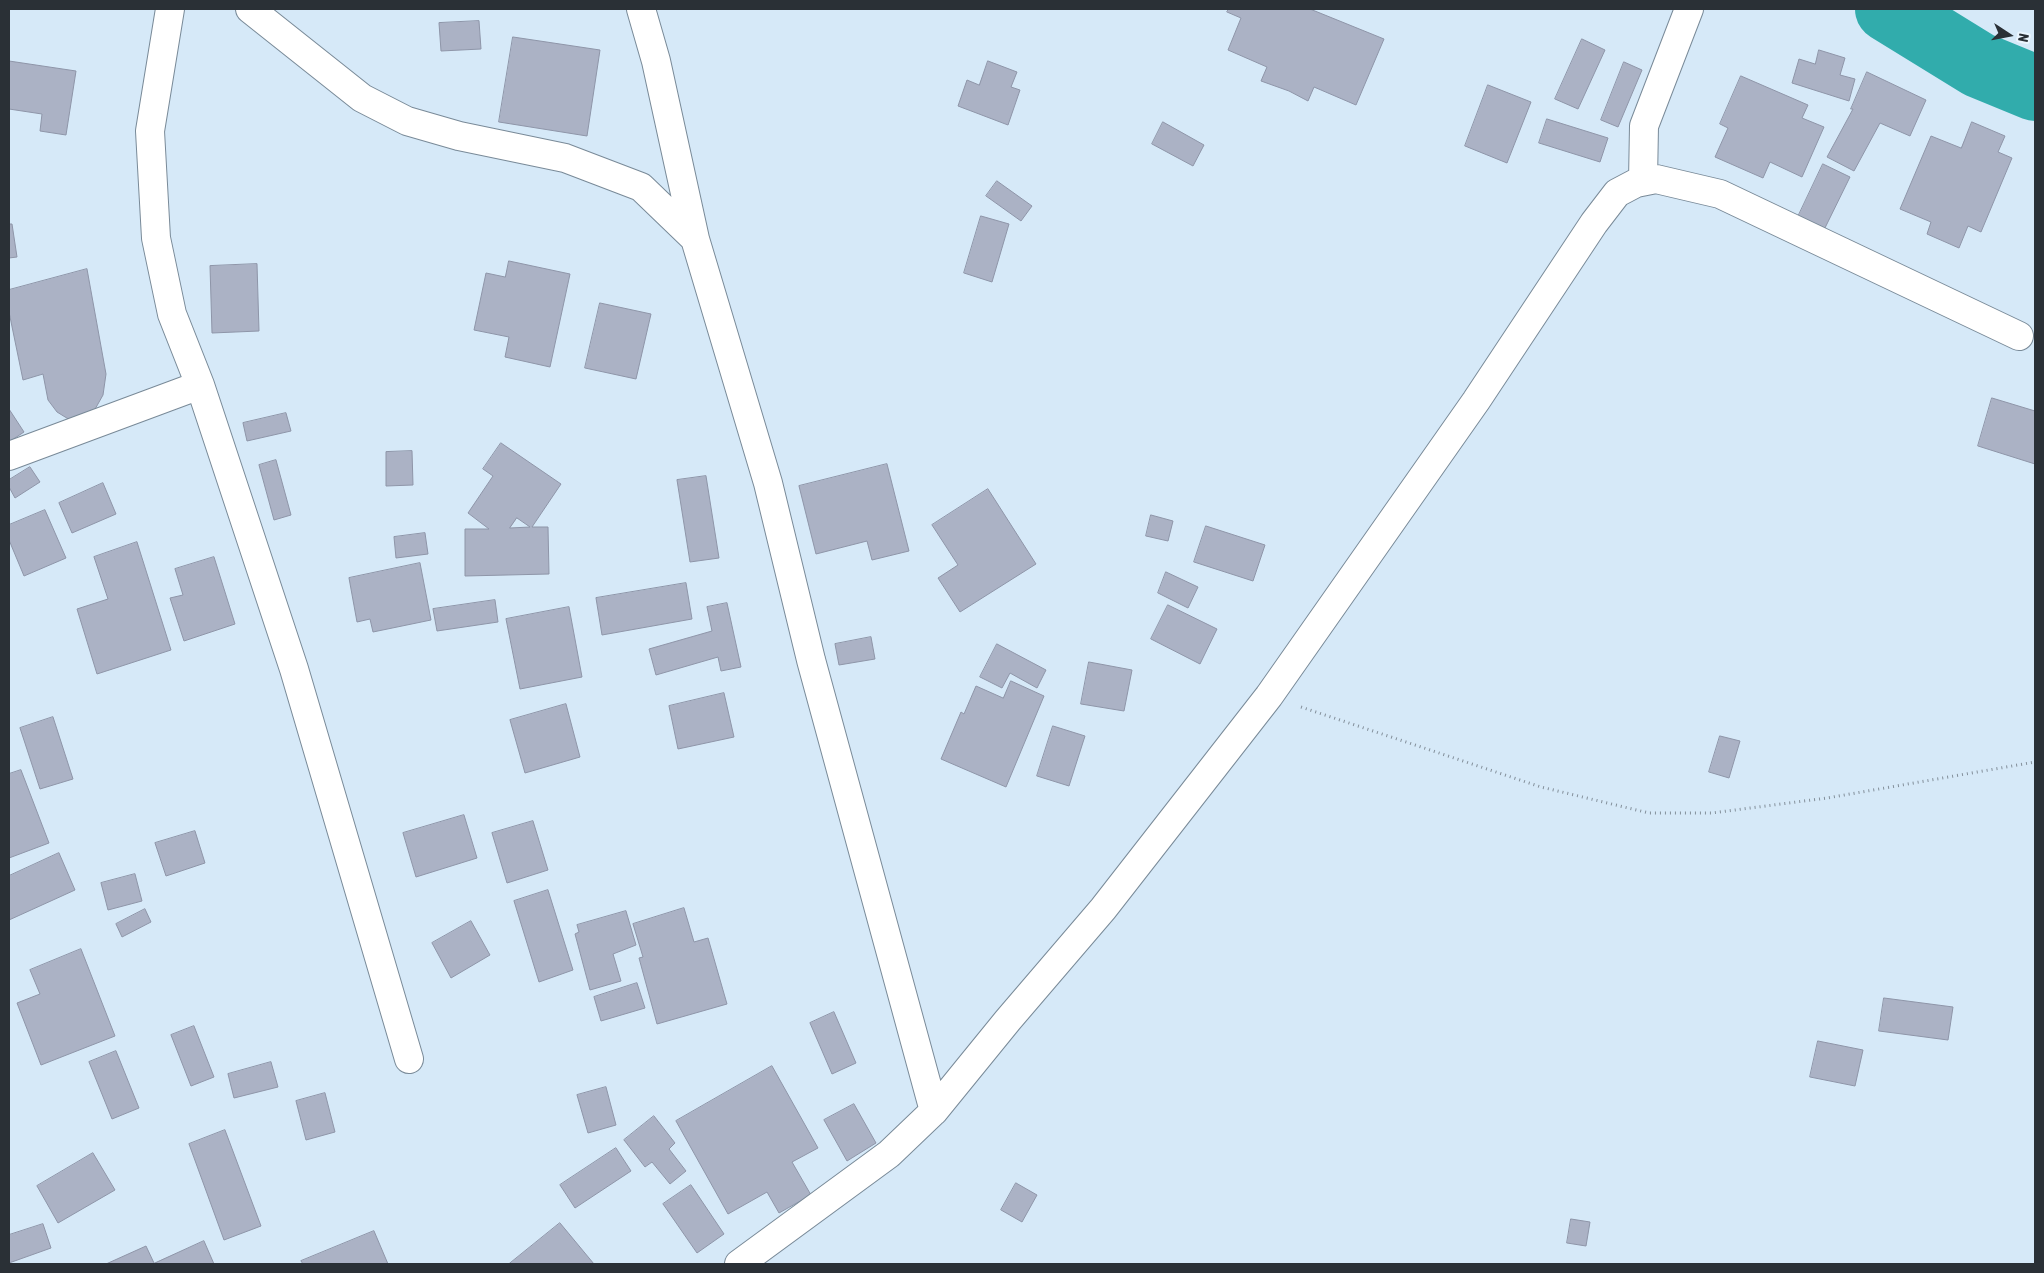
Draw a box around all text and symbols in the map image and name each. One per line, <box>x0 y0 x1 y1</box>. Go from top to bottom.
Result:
north arrow <box>1984 10 2034 60</box>
text: N <box>2015 32 2032 43</box>

